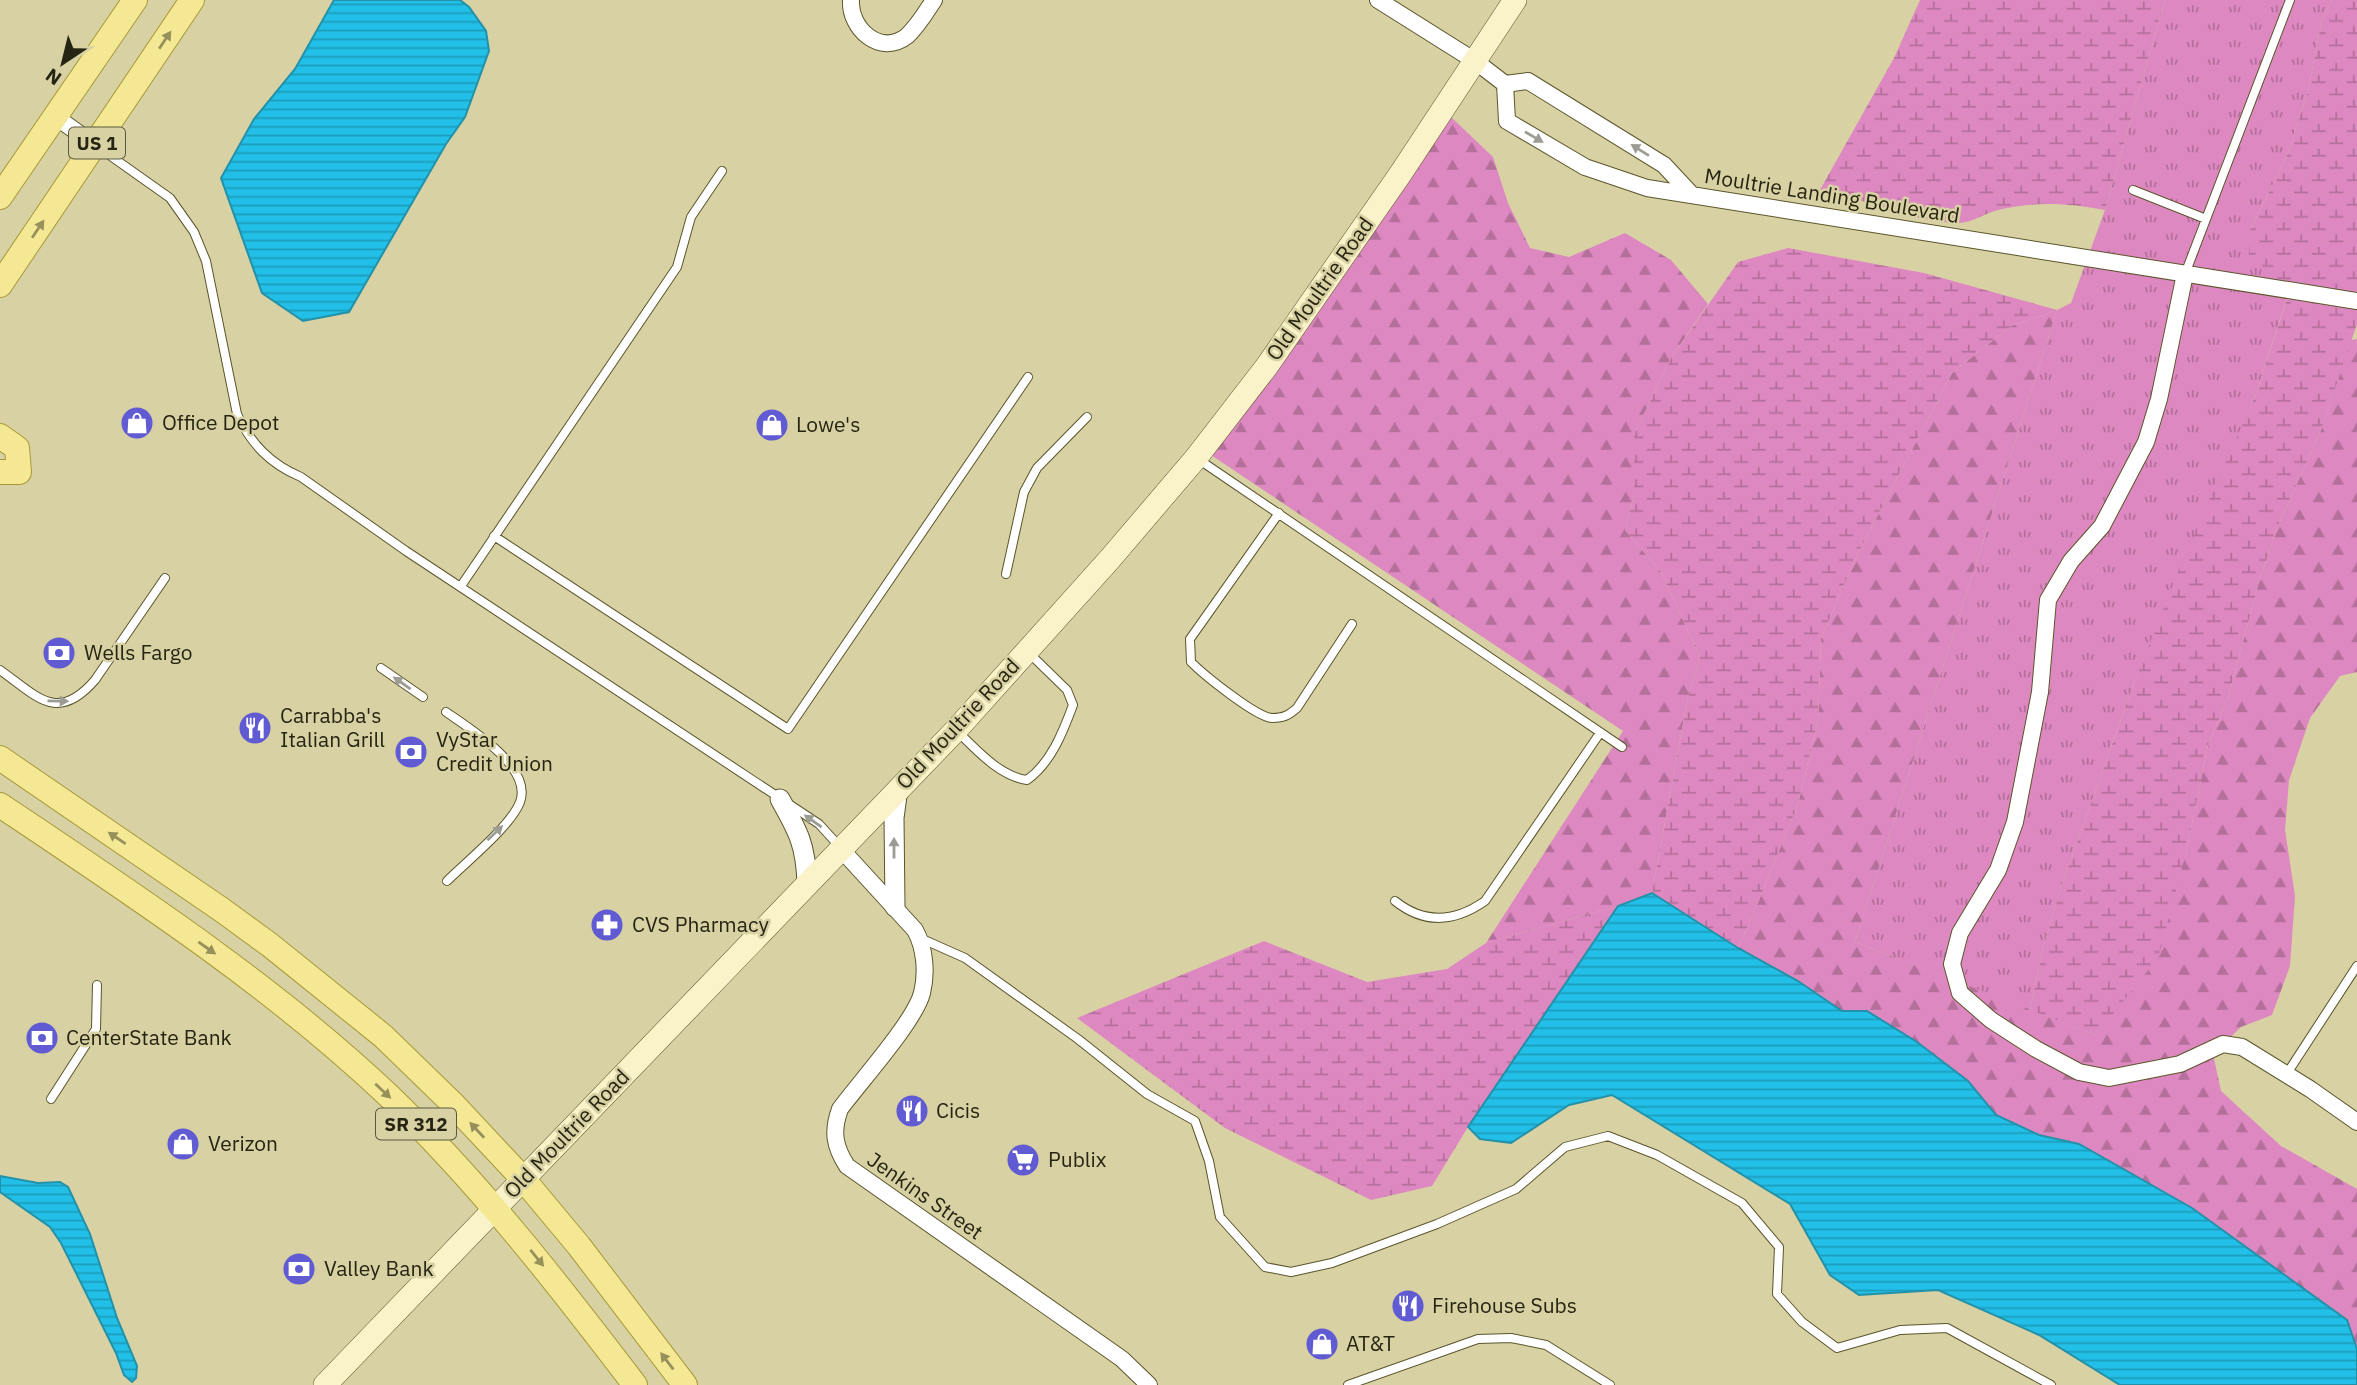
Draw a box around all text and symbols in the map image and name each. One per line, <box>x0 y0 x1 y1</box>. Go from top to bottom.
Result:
north arrow <box>28 28 98 98</box>
one-way arrow <box>159 30 172 50</box>
text: N <box>41 63 66 91</box>
road number: US 1 <box>69 127 125 158</box>
one-way arrow <box>1524 131 1543 143</box>
one-way arrow <box>1630 143 1649 156</box>
street label: Moultrie Landing Boulevard <box>1703 161 1962 229</box>
street label: Old Moultrie Road <box>1259 211 1379 366</box>
one-way arrow <box>32 219 45 238</box>
shop icon: Office Depot <box>118 404 156 442</box>
shop icon: Lowe's <box>753 406 791 444</box>
place label: Office Depot <box>162 408 279 436</box>
place label: Lowe's <box>796 410 860 438</box>
bank icon: Wells Fargo <box>40 634 78 672</box>
place label: Wells Fargo <box>84 638 193 666</box>
street label: Old Moultrie Road <box>889 652 1025 795</box>
one-way arrow <box>393 676 411 690</box>
one-way arrow <box>47 696 69 707</box>
place label: Carrabba's Italian Grill <box>280 701 385 753</box>
restaurant icon: Carrabba's Italian Grill <box>236 709 274 747</box>
place label: VyStar Credit Union <box>436 725 553 777</box>
bank icon: VyStar Credit Union <box>392 733 430 771</box>
one-way arrow <box>803 814 822 828</box>
one-way arrow <box>487 825 503 842</box>
one-way arrow <box>108 831 127 844</box>
one-way arrow <box>888 836 900 858</box>
pharmacy icon: CVS Pharmacy <box>588 906 626 944</box>
place label: CVS Pharmacy <box>632 910 769 938</box>
one-way arrow <box>198 941 216 955</box>
bank icon: CenterState Bank <box>23 1019 61 1057</box>
place label: CenterState Bank <box>66 1023 232 1051</box>
street label: Old Moultrie Road <box>497 1063 635 1204</box>
one-way arrow <box>374 1083 391 1099</box>
restaurant icon: Cicis <box>893 1092 931 1130</box>
place label: Cicis <box>936 1096 980 1124</box>
road number: SR 312 <box>376 1108 456 1140</box>
one-way arrow <box>469 1121 485 1139</box>
shop icon: Verizon <box>164 1125 202 1163</box>
place label: Verizon <box>208 1129 278 1157</box>
supermarket icon: Publix <box>1004 1141 1042 1179</box>
street label: Jenkins Street <box>862 1145 989 1245</box>
place label: Publix <box>1048 1145 1107 1173</box>
one-way arrow <box>530 1249 545 1267</box>
bank icon: Valley Bank <box>280 1250 318 1288</box>
place label: Valley Bank <box>324 1254 433 1282</box>
restaurant icon: Firehouse Subs <box>1389 1287 1427 1325</box>
place label: Firehouse Subs <box>1432 1291 1577 1319</box>
shop icon: AT&T <box>1303 1325 1341 1363</box>
place label: AT&T <box>1346 1329 1395 1357</box>
one-way arrow <box>660 1352 674 1370</box>

